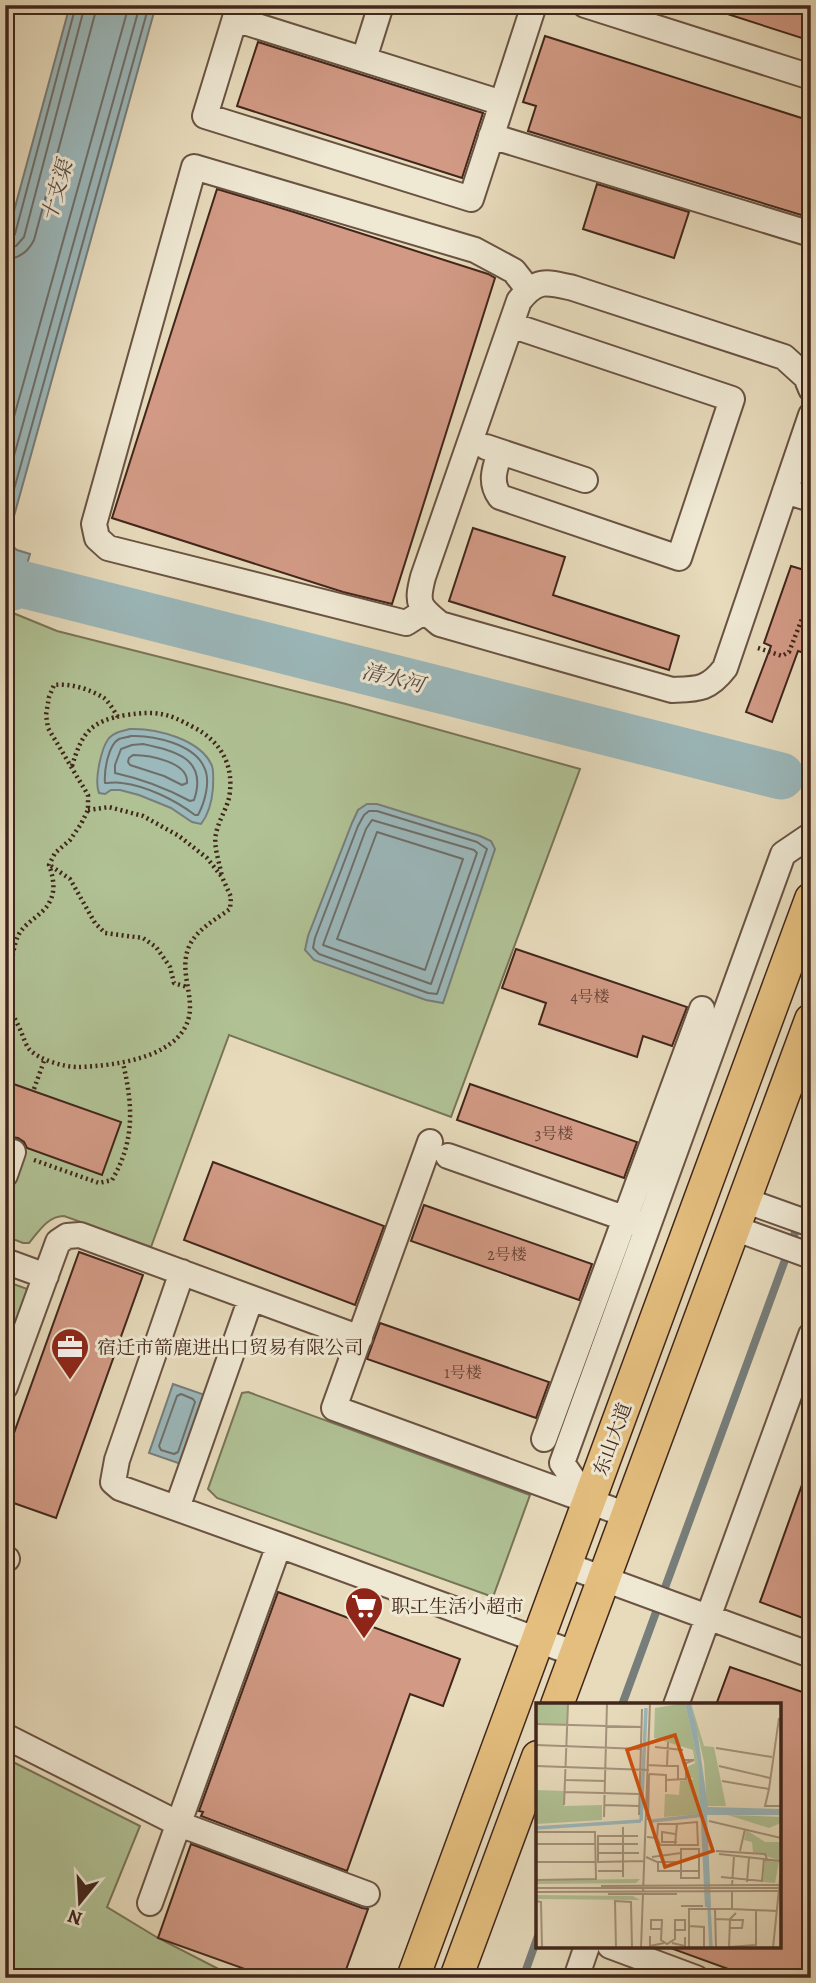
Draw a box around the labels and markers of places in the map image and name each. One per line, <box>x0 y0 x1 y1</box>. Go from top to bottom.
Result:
office icon: 宿迁市箭鹿进出口贸易有限公司 <box>49 1326 91 1381</box>
place label: 宿迁市箭鹿进出口贸易有限公司 <box>97 1335 363 1361</box>
supermarket icon: 职工生活小超市 <box>343 1585 385 1640</box>
place label: 职工生活小超市 <box>391 1594 524 1620</box>

